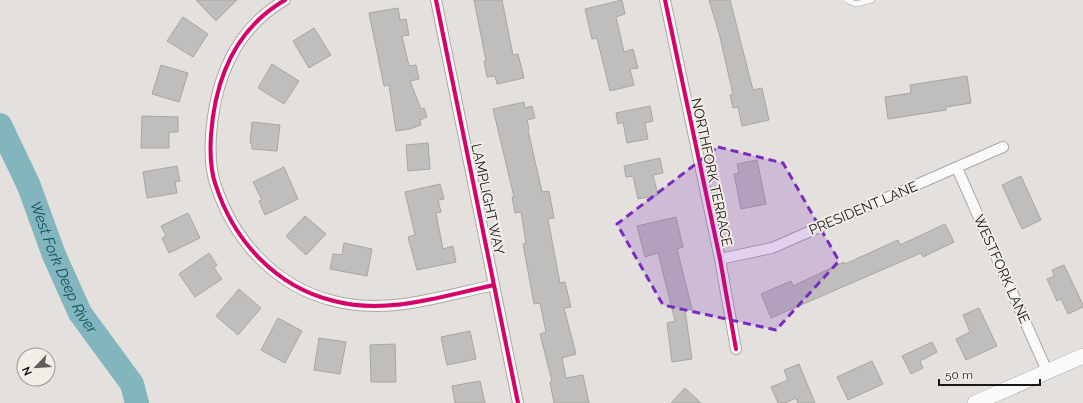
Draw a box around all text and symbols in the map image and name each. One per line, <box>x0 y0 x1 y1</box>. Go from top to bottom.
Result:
street label: NORTHFORK TERRACE <box>688 96 736 248</box>
street label: LAMPLIGHT WAY <box>468 142 508 256</box>
street label: PRESIDENT LANE <box>806 178 920 238</box>
water label: West Fork Deep River <box>26 199 101 338</box>
street label: WESTFORK LANE <box>971 212 1033 326</box>
north arrow <box>16 347 56 387</box>
scale bar <box>939 361 1040 387</box>
text: N <box>20 364 35 378</box>
text: 50 m <box>945 368 973 382</box>

